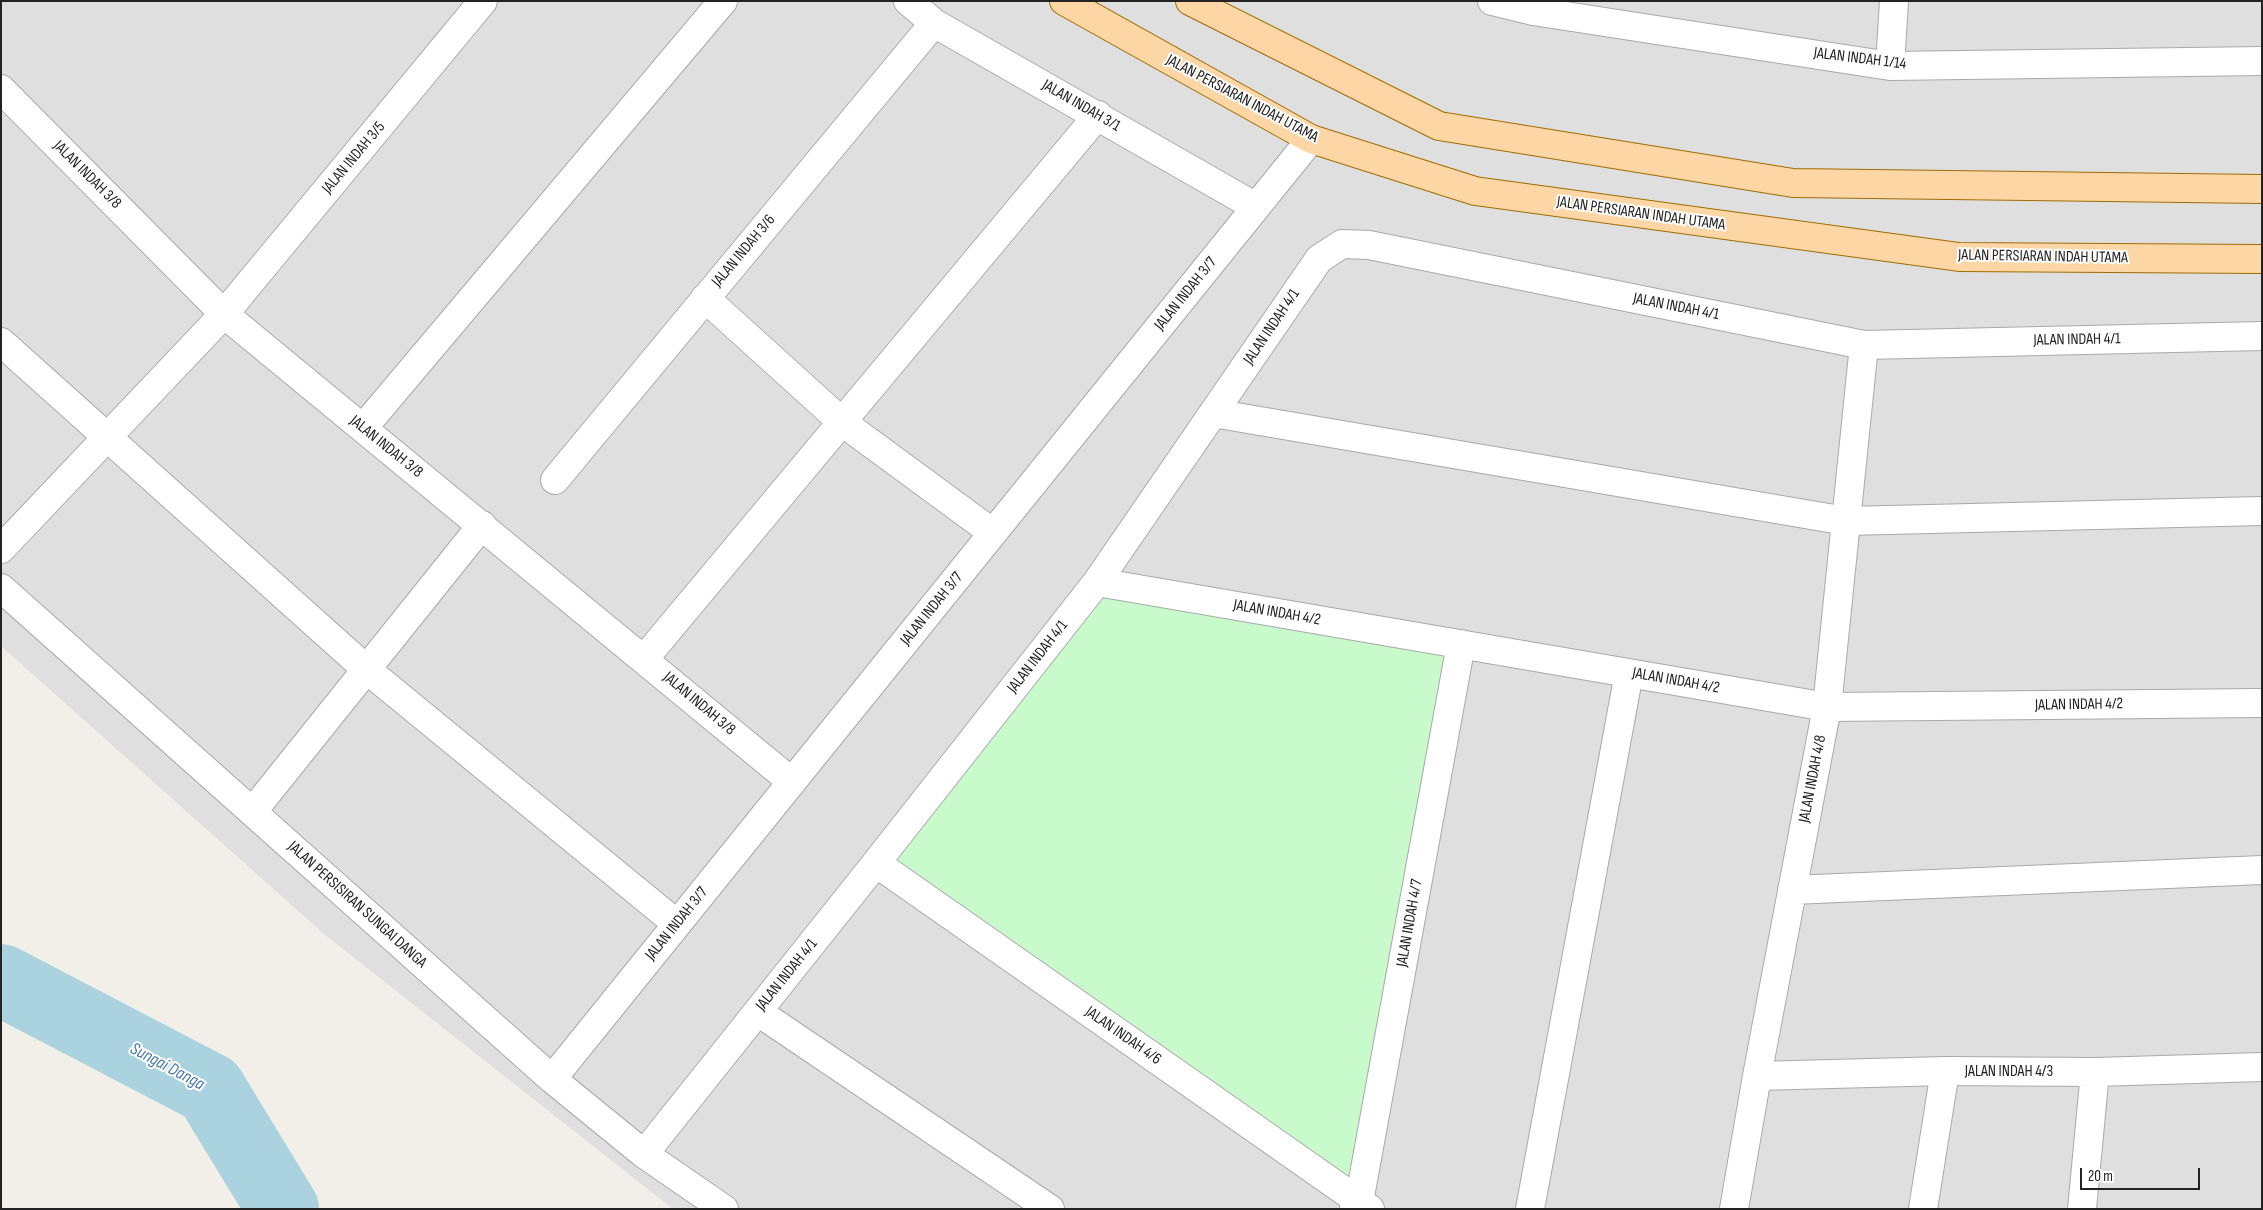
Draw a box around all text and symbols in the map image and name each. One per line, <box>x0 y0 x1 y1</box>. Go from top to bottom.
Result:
street label: JALAN INDAH 1/14 <box>1813 44 1907 74</box>
street label: JALAN PERSIARAN INDAH UTAMA <box>1163 51 1321 147</box>
street label: JALAN INDAH 3/1 <box>1038 76 1124 136</box>
street label: JALAN INDAH 3/5 <box>318 118 390 198</box>
street label: JALAN INDAH 3/8 <box>49 137 125 213</box>
street label: JALAN PERSIARAN INDAH UTAMA <box>1556 193 1726 235</box>
street label: JALAN INDAH 3/6 <box>708 211 780 291</box>
street label: JALAN PERSIARAN INDAH UTAMA <box>1958 246 2128 268</box>
street label: JALAN INDAH 3/7 <box>1151 253 1221 335</box>
street label: JALAN INDAH 4/1 <box>1240 285 1304 369</box>
street label: JALAN INDAH 4/1 <box>1631 289 1721 325</box>
street label: JALAN INDAH 4/1 <box>2033 330 2121 350</box>
street label: JALAN INDAH 3/8 <box>345 412 427 482</box>
street label: JALAN INDAH 3/7 <box>897 568 967 650</box>
street label: JALAN INDAH 4/2 <box>1232 596 1322 630</box>
street label: JALAN INDAH 4/1 <box>1004 617 1072 697</box>
street label: JALAN INDAH 4/2 <box>1631 664 1721 698</box>
street label: JALAN INDAH 3/8 <box>659 668 739 740</box>
street label: JALAN INDAH 4/2 <box>2035 695 2123 715</box>
street label: JALAN INDAH 4/8 <box>1795 734 1831 824</box>
street label: JALAN PERSISIRAN SUNGAI DANGA <box>283 837 431 973</box>
street label: JALAN INDAH 4/7 <box>1393 878 1427 968</box>
street label: JALAN INDAH 3/7 <box>642 883 712 965</box>
street label: JALAN INDAH 4/1 <box>752 935 822 1015</box>
street label: JALAN INDAH 4/6 <box>1081 1003 1165 1069</box>
water label: Sungai Danga <box>126 1038 208 1096</box>
street label: JALAN INDAH 4/3 <box>1965 1062 2053 1082</box>
scale bar <box>2083 1158 2203 1190</box>
text: 20 m <box>2088 1167 2113 1186</box>

